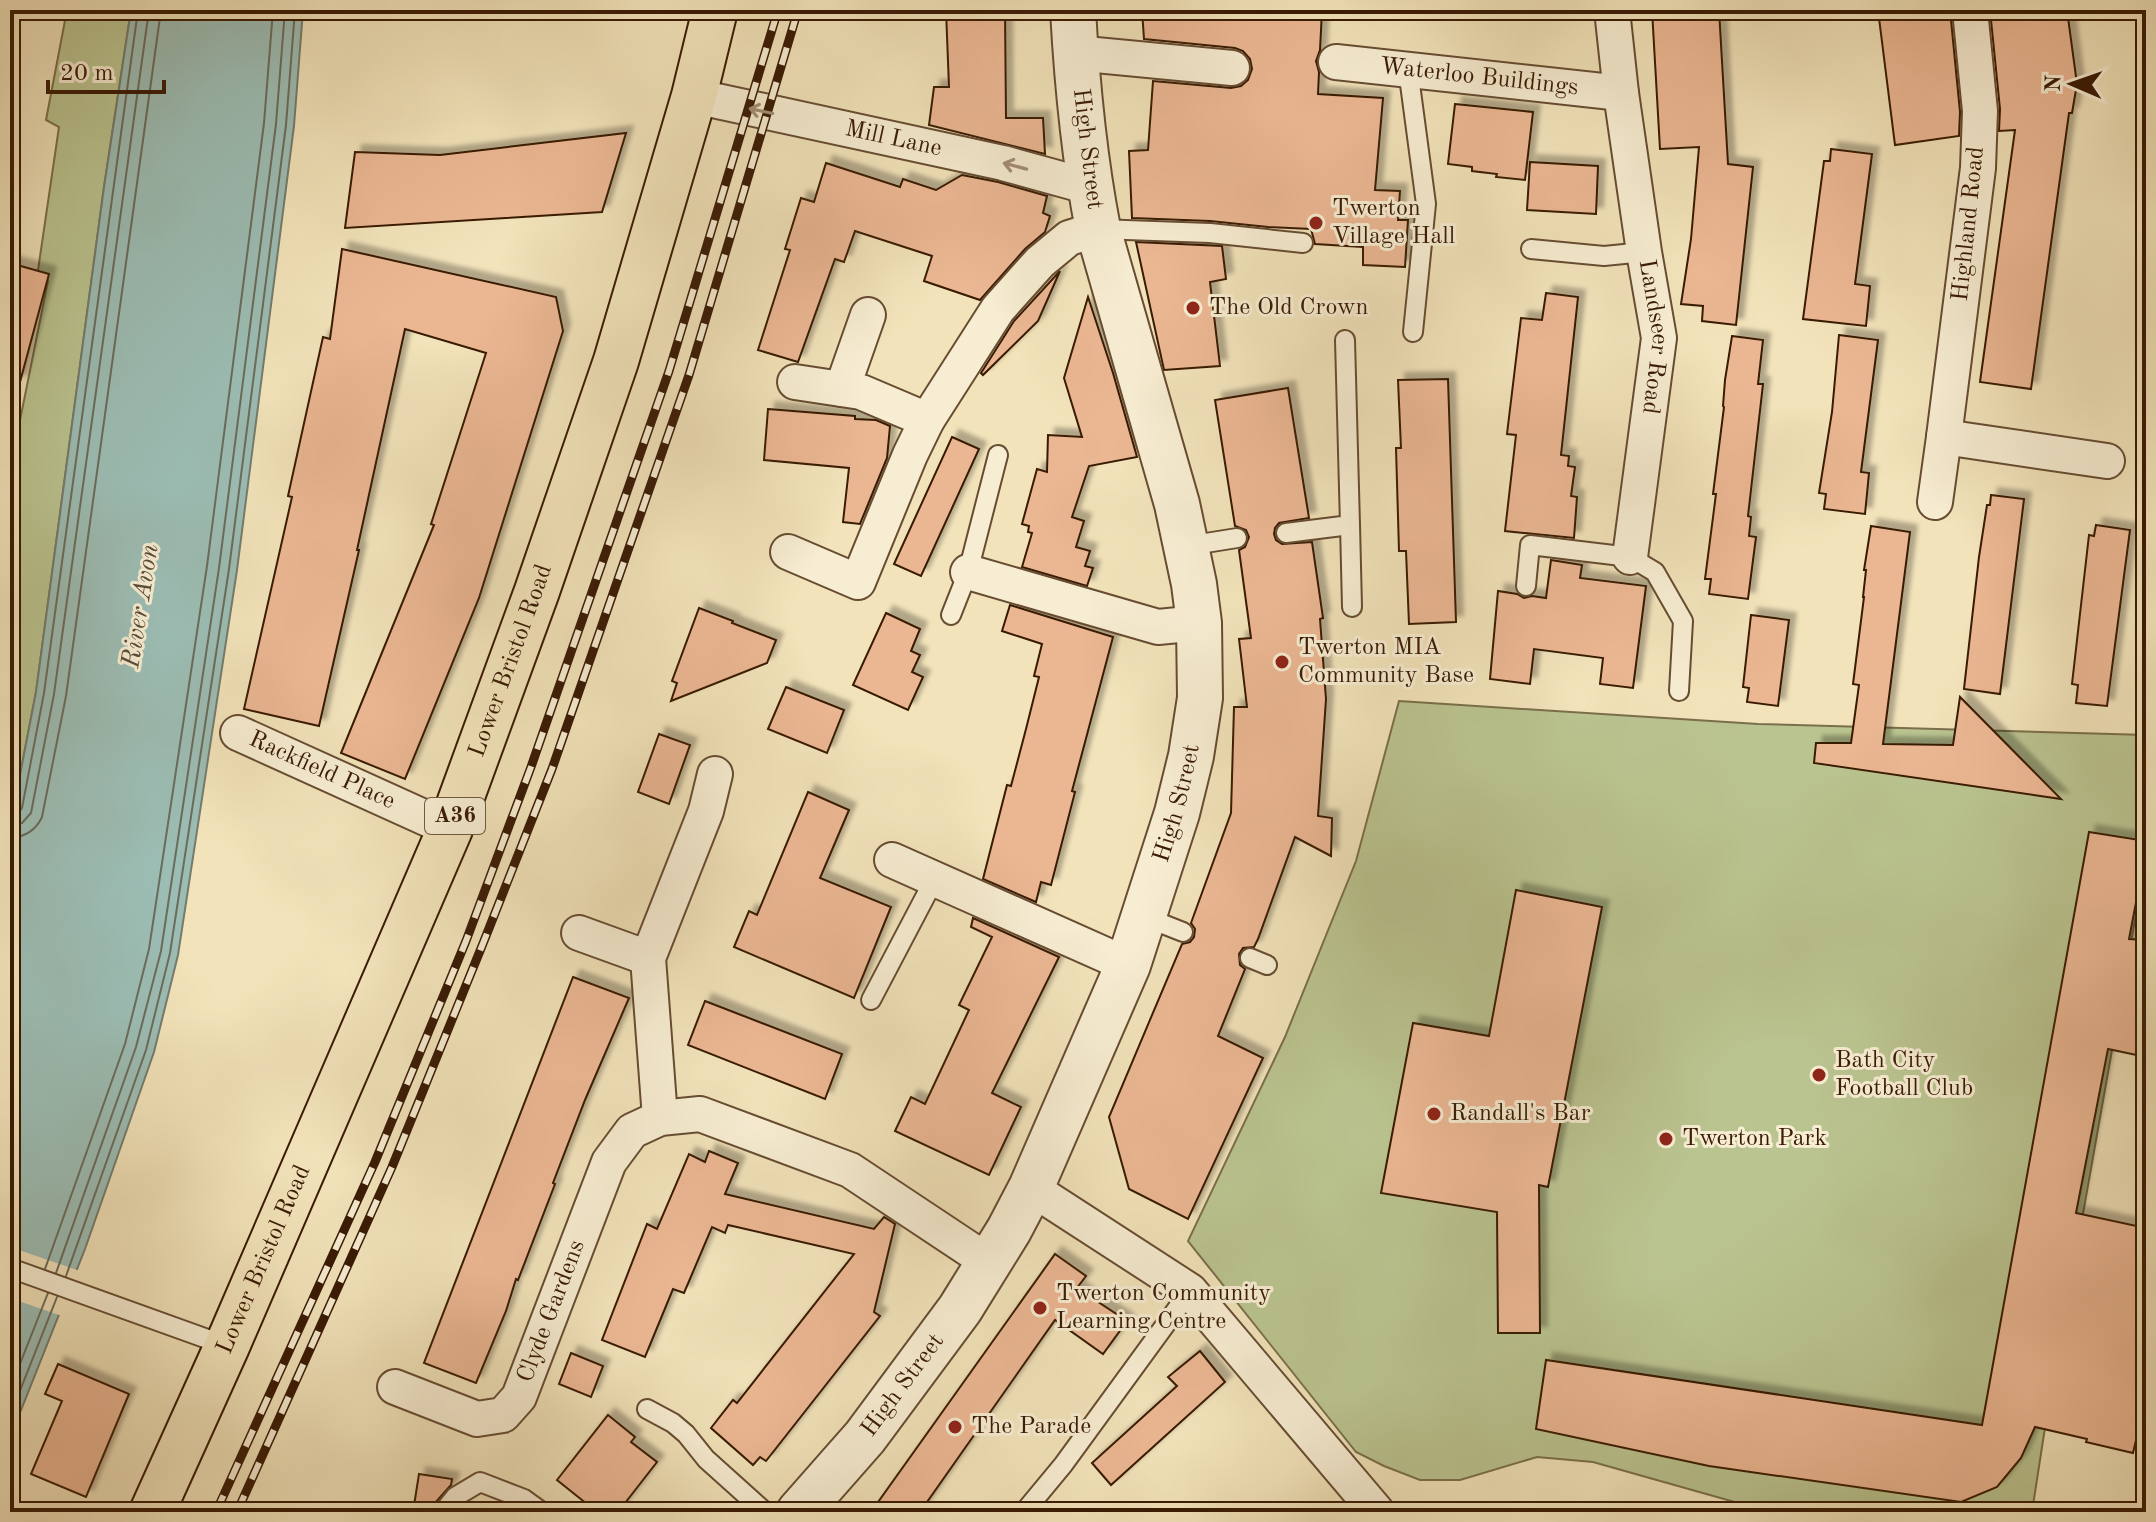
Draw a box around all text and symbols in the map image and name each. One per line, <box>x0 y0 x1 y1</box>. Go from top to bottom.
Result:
scale bar <box>48 44 164 94</box>
north arrow <box>2032 44 2112 124</box>
street label: Waterloo Buildings <box>1379 55 1580 100</box>
text: 20 m <box>60 62 114 86</box>
text: N <box>2043 74 2065 92</box>
street label: High Street <box>1068 87 1106 211</box>
one-way arrow <box>749 103 774 118</box>
street label: Mill Lane <box>843 117 944 161</box>
street label: Highland Road <box>1949 145 1989 303</box>
one-way arrow <box>1002 158 1028 173</box>
place label: Twerton Village Hall <box>1332 197 1455 249</box>
marker: Twerton Village Hall <box>1307 214 1325 232</box>
street label: Landseer Road <box>1634 258 1671 415</box>
place label: The Old Crown <box>1209 296 1369 320</box>
marker: The Old Crown <box>1184 299 1202 317</box>
water label: River Avon <box>118 542 164 671</box>
street label: Lower Bristol Road <box>465 562 557 761</box>
place label: Twerton MIA Community Base <box>1298 636 1474 688</box>
marker: Twerton MIA Community Base <box>1273 653 1291 671</box>
street label: Rackfield Place <box>245 727 399 814</box>
street label: High Street <box>1150 743 1205 866</box>
road number: A36 <box>425 798 485 834</box>
place label: Bath City Football Club <box>1835 1049 1973 1101</box>
marker: Bath City Football Club <box>1810 1066 1828 1084</box>
place label: Randall's Bar <box>1450 1102 1591 1126</box>
marker: Randall's Bar <box>1425 1105 1443 1123</box>
place label: Twerton Park <box>1682 1127 1827 1151</box>
marker: Twerton Park <box>1657 1130 1675 1148</box>
street label: Lower Bristol Road <box>213 1162 315 1358</box>
street label: Clyde Gardens <box>514 1237 590 1386</box>
place label: Twerton Community Learning Centre <box>1056 1282 1271 1334</box>
marker: Twerton Community Learning Centre <box>1031 1299 1049 1317</box>
street label: High Street <box>857 1329 949 1442</box>
place label: The Parade <box>971 1415 1091 1439</box>
marker: The Parade <box>946 1418 964 1436</box>

